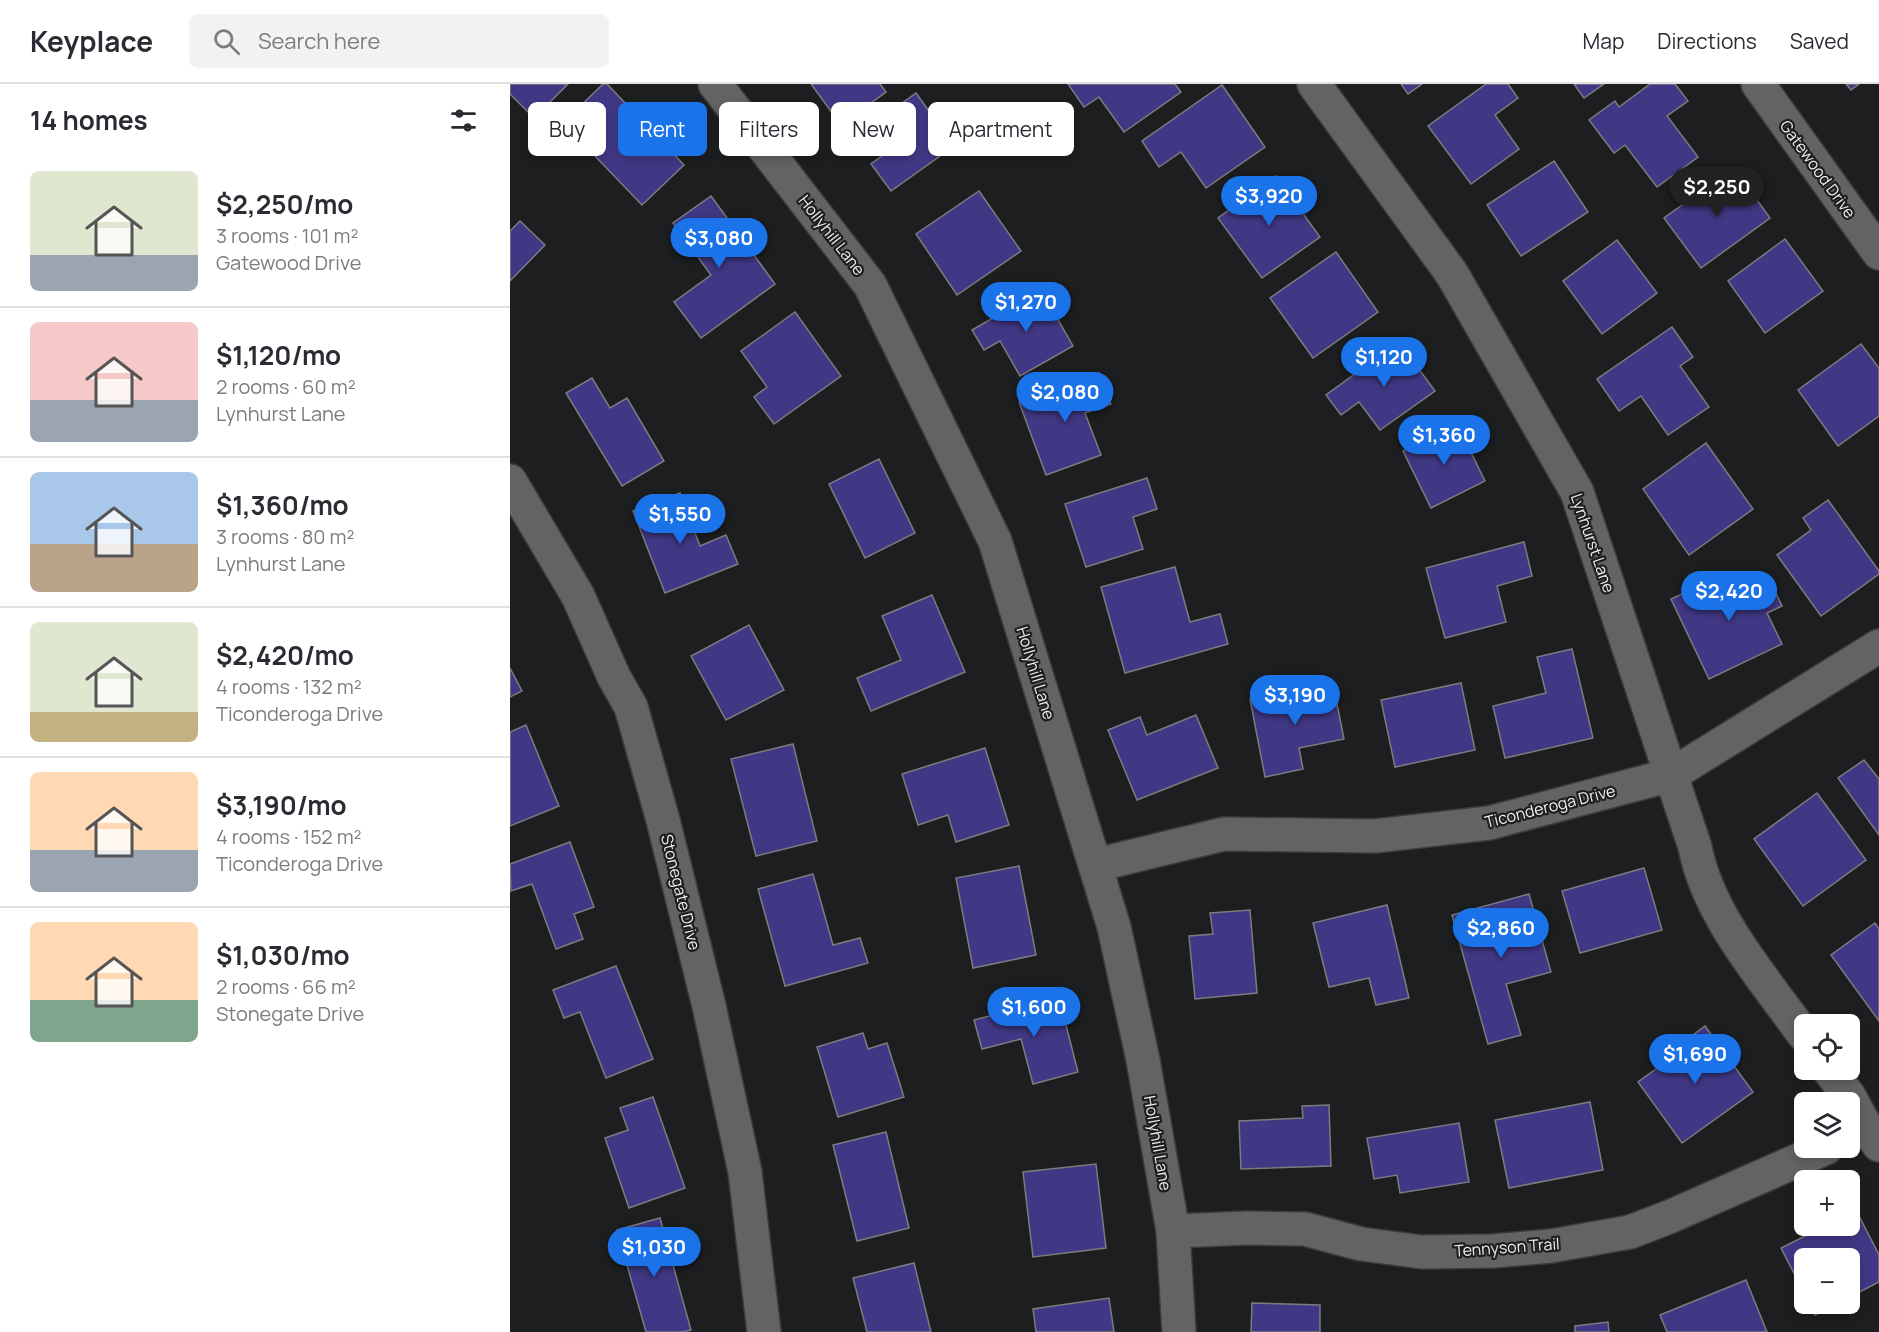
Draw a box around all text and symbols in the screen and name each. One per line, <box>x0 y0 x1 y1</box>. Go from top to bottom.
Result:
search box <box>189 14 609 68</box>
text: Keyplace <box>30 22 153 60</box>
icon: search <box>210 25 243 58</box>
text: Search here <box>258 26 380 56</box>
text: Map <box>1583 27 1624 55</box>
text: Directions <box>1657 27 1757 55</box>
text: Saved <box>1790 27 1849 55</box>
text: 14 homes <box>30 102 148 138</box>
chip: Buy <box>528 102 606 156</box>
chip: Rent <box>618 102 707 156</box>
chip: Filters <box>719 102 819 156</box>
chip: New <box>831 102 916 156</box>
chip: Apartment <box>928 102 1074 156</box>
icon: filters <box>447 104 480 137</box>
street label: Gatewood Drive <box>1775 116 1861 222</box>
pin: $2,250 <box>1668 167 1766 218</box>
text: $2,250 <box>1683 173 1751 200</box>
pin: $3,920 <box>1220 176 1318 227</box>
text: $3,920 <box>1235 182 1303 209</box>
text: $2,250/mo <box>216 186 353 222</box>
street label: Hollyhill Lane <box>794 190 870 280</box>
icon: home <box>78 195 150 267</box>
pin: $3,080 <box>670 218 768 269</box>
text: 3 rooms · 101 m² <box>216 222 358 249</box>
text: $3,080 <box>685 224 753 251</box>
text: Gatewood Drive <box>216 249 361 276</box>
pin: $1,270 <box>977 282 1075 333</box>
text: $1,270 <box>995 288 1057 315</box>
text: $1,120/mo <box>216 337 341 373</box>
pin: $1,120 <box>1335 337 1433 388</box>
text: $1,120 <box>1355 343 1413 370</box>
icon: home <box>78 346 150 418</box>
pin: $2,080 <box>1016 372 1114 423</box>
text: 2 rooms · 60 m² <box>216 373 356 400</box>
text: $2,080 <box>1030 378 1100 405</box>
text: Lynhurst Lane <box>216 400 346 427</box>
pin: $1,360 <box>1395 415 1493 466</box>
text: $1,360 <box>1412 421 1476 448</box>
text: $1,360/mo <box>216 487 349 523</box>
street label: Lynhurst Lane <box>1566 490 1620 596</box>
pin: $1,550 <box>631 494 729 545</box>
icon: home <box>78 496 150 568</box>
text: $1,550 <box>648 500 712 527</box>
text: 3 rooms · 80 m² <box>216 523 355 550</box>
text: Lynhurst Lane <box>216 550 346 577</box>
pin: $2,420 <box>1680 571 1778 622</box>
text: $2,420 <box>1695 577 1763 604</box>
street label: Hollyhill Lane <box>1011 624 1061 722</box>
text: $2,420/mo <box>216 637 354 673</box>
icon: home <box>78 646 150 718</box>
text: 4 rooms · 132 m² <box>216 673 362 700</box>
pin: $3,190 <box>1246 675 1344 726</box>
text: $3,190 <box>1264 681 1326 708</box>
text: Ticonderoga Drive <box>216 700 383 727</box>
street label: Ticonderoga Drive <box>1482 779 1618 833</box>
text: $3,190/mo <box>216 787 347 823</box>
icon: home <box>78 796 150 868</box>
text: 4 rooms · 152 m² <box>216 823 362 850</box>
street label: Stonegate Drive <box>656 832 706 952</box>
text: Ticonderoga Drive <box>216 850 383 877</box>
pin: $2,860 <box>1452 908 1550 959</box>
text: $2,860 <box>1467 914 1535 941</box>
text: $1,030/mo <box>216 937 350 973</box>
icon: home <box>78 946 150 1018</box>
text: 2 rooms · 66 m² <box>216 973 356 1000</box>
pin: $1,600 <box>985 987 1083 1038</box>
text: $1,600 <box>1001 993 1067 1020</box>
text: Stonegate Drive <box>216 1000 364 1027</box>
map controls <box>1794 1014 1860 1314</box>
button: locate <box>1794 1014 1860 1080</box>
pin: $1,690 <box>1646 1034 1744 1085</box>
text: $1,690 <box>1663 1040 1727 1067</box>
button: layers <box>1794 1092 1860 1158</box>
street label: Hollyhill Lane <box>1139 1094 1177 1192</box>
button: + <box>1794 1170 1860 1236</box>
pin: $1,030 <box>605 1227 703 1278</box>
street label: Tennyson Trail <box>1454 1232 1560 1262</box>
text: $1,030 <box>622 1233 686 1260</box>
button: − <box>1794 1248 1860 1314</box>

